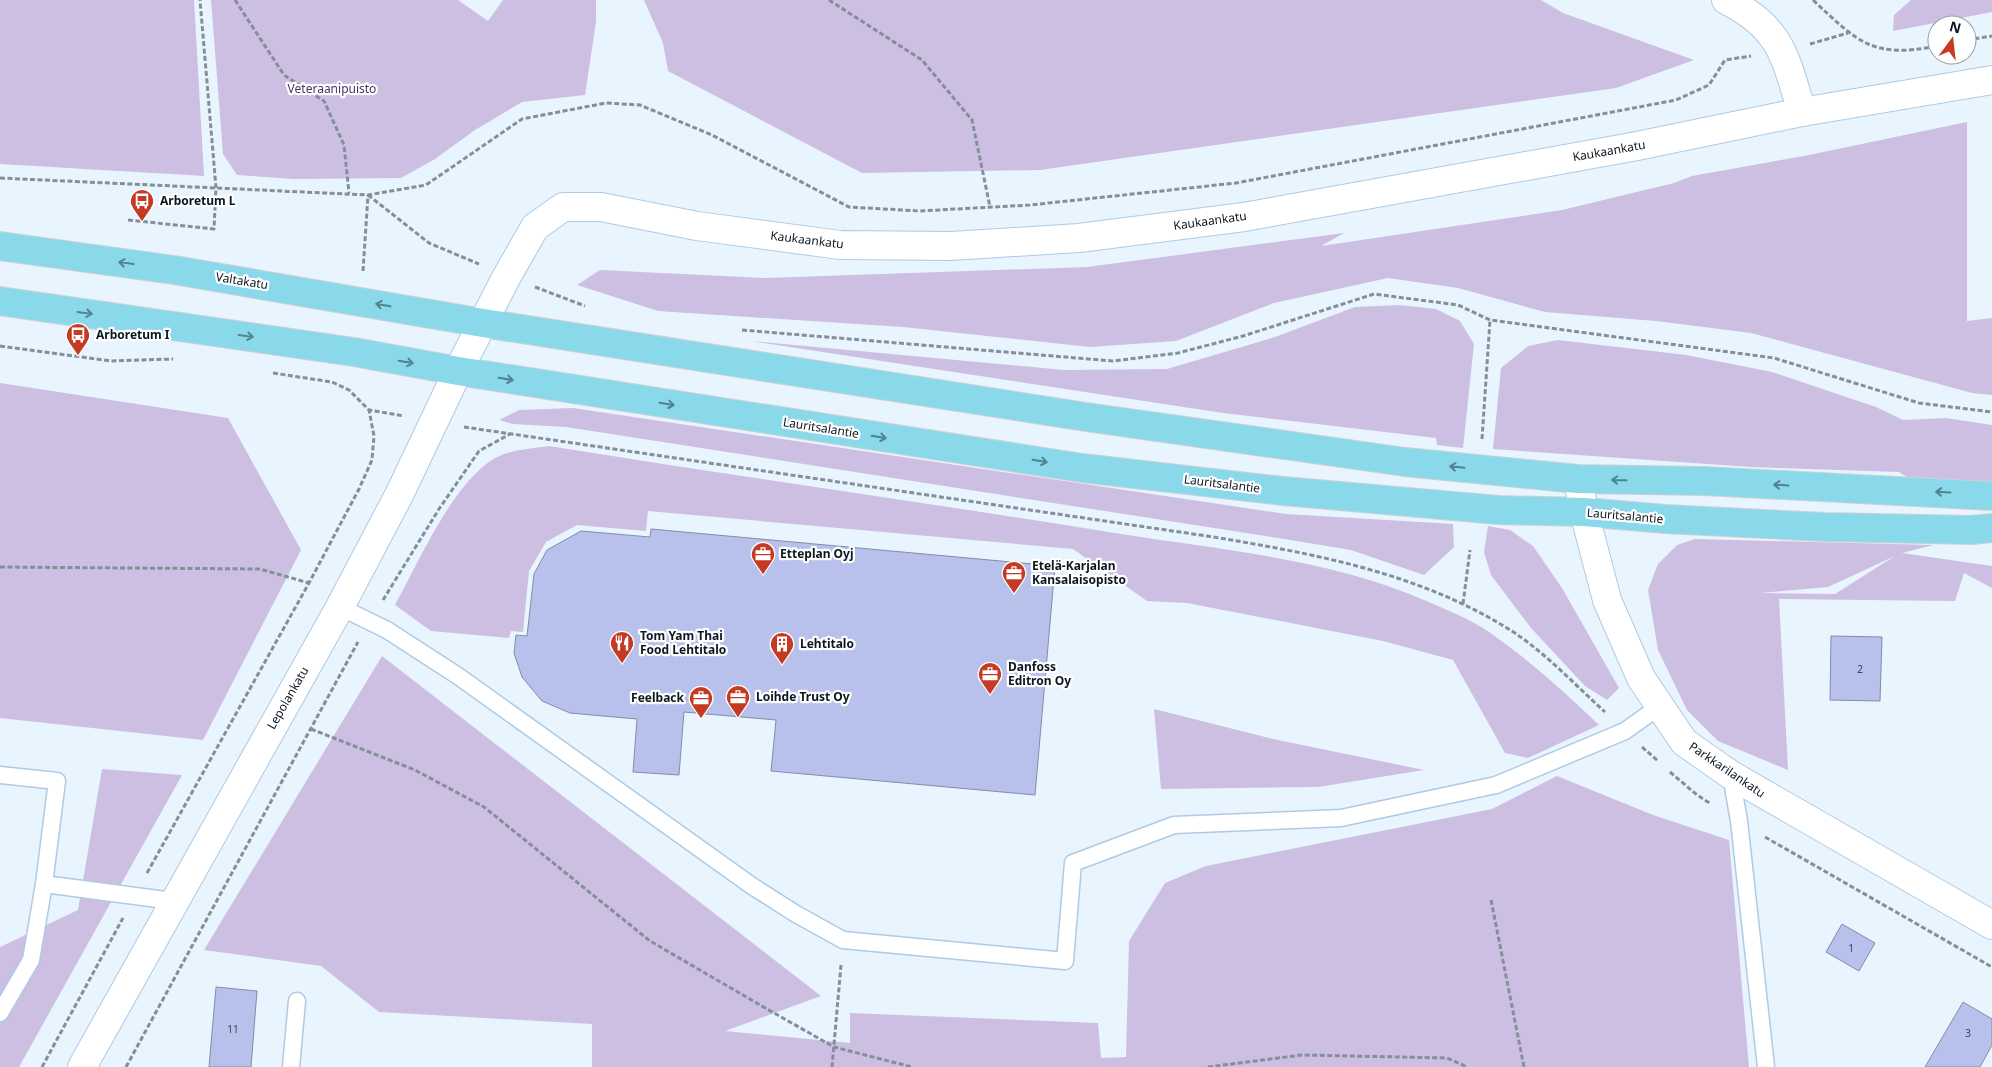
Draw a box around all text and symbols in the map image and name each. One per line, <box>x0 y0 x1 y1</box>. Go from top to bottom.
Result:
north arrow <box>1927 15 1977 65</box>
text: N <box>1948 16 1963 38</box>
park label: Veteraanipuisto <box>288 80 376 97</box>
street label: Kaukaankatu <box>1571 136 1647 165</box>
bus stop icon: Arboretum L <box>129 188 155 222</box>
place label: Arboretum L <box>160 192 236 209</box>
street label: Kaukaankatu <box>1172 207 1248 234</box>
street label: Kaukaankatu <box>769 227 845 252</box>
one-way arrow <box>118 258 134 268</box>
street label: Valtakatu <box>215 268 269 293</box>
one-way arrow <box>376 299 392 309</box>
one-way arrow <box>77 308 93 318</box>
bus stop icon: Arboretum I <box>65 322 91 356</box>
place label: Arboretum I <box>96 326 170 343</box>
one-way arrow <box>238 332 254 342</box>
one-way arrow <box>398 358 414 367</box>
one-way arrow <box>498 374 514 384</box>
one-way arrow <box>658 399 674 409</box>
street label: Lauritsalantie <box>782 413 861 442</box>
one-way arrow <box>871 432 887 442</box>
one-way arrow <box>1031 457 1047 467</box>
one-way arrow <box>1449 462 1465 472</box>
street label: Lauritsalantie <box>1183 470 1261 497</box>
one-way arrow <box>1611 475 1627 485</box>
one-way arrow <box>1773 480 1789 489</box>
one-way arrow <box>1936 487 1952 497</box>
street label: Lauritsalantie <box>1586 504 1664 527</box>
office icon: Etteplan Oyj <box>750 541 776 575</box>
place label: Etteplan Oyj <box>780 545 854 562</box>
place label: Etelä-Karjalan Kansalaisopisto <box>1032 557 1126 588</box>
office icon: Etelä-Karjalan Kansalaisopisto <box>1001 560 1027 594</box>
place label: Tom Yam Thai Food Lehtitalo <box>640 627 726 658</box>
restaurant icon: Tom Yam Thai Food Lehtitalo <box>609 630 635 664</box>
building icon: Lehtitalo <box>769 631 795 665</box>
place label: Lehtitalo <box>800 635 854 652</box>
place label: Danfoss Editron Oy <box>1008 658 1071 689</box>
office icon: Danfoss Editron Oy <box>977 661 1003 695</box>
house number: 2 <box>1857 662 1863 676</box>
street label: Lepolankatu <box>263 663 312 732</box>
office icon: Loihde Trust Oy <box>725 684 751 718</box>
office icon: Feelback <box>688 685 714 719</box>
place label: Loihde Trust Oy <box>756 688 850 705</box>
place label: Feelback <box>631 689 685 706</box>
street label: Parkkarilankatu <box>1686 738 1769 801</box>
house number: 1 <box>1848 941 1854 955</box>
house number: 11 <box>227 1022 239 1036</box>
house number: 3 <box>1965 1026 1971 1040</box>

